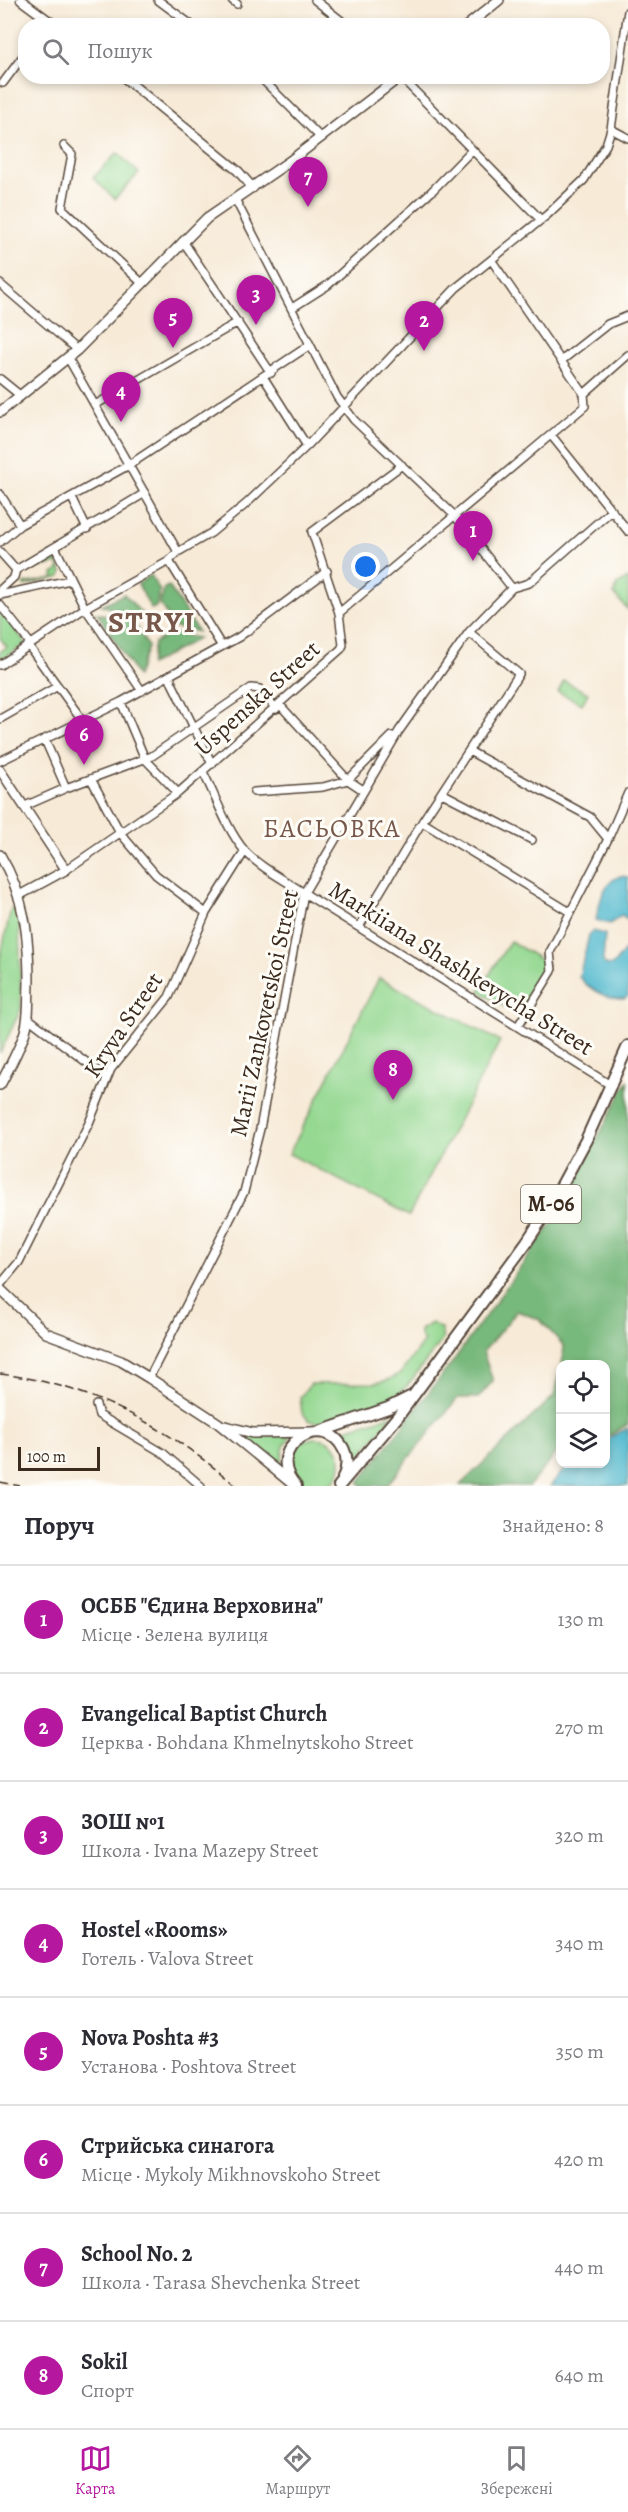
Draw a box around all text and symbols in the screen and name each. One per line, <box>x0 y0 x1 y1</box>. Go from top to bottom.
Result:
search box <box>18 18 610 84</box>
icon: search <box>39 35 72 68</box>
text: Пошук <box>87 36 153 66</box>
pin: 7 <box>288 158 328 207</box>
pin: 3 <box>236 276 276 325</box>
pin: 5 <box>154 298 192 348</box>
pin: 2 <box>404 302 444 351</box>
pin: 4 <box>102 372 140 422</box>
pin: 1 <box>454 512 492 561</box>
your location <box>351 552 380 581</box>
district label: STRYI <box>108 602 196 642</box>
street label: Uspenska Street <box>187 633 327 763</box>
pin: 6 <box>64 716 104 765</box>
district label: БАСЬОВКА <box>263 811 401 846</box>
street label: Markiiana Shashkevycha Street <box>323 873 599 1063</box>
street label: Marii Zankovetskoi Street <box>222 886 306 1140</box>
street label: Kryva Street <box>76 966 170 1084</box>
pin: 8 <box>374 1050 412 1100</box>
road number: М-06 <box>521 1185 581 1223</box>
map controls <box>556 1360 610 1468</box>
button: locate <box>556 1360 610 1414</box>
button: layers <box>556 1414 610 1468</box>
scale bar <box>18 1444 100 1472</box>
text: 100 m <box>27 1446 66 1468</box>
text: Поруч <box>24 1508 95 1543</box>
text: Знайдено: 8 <box>502 1512 604 1539</box>
text: ОСББ "Єдина Верховина" <box>81 1591 323 1621</box>
text: 1 <box>40 1606 47 1633</box>
text: 130 m <box>558 1606 604 1633</box>
text: Місце · Зелена вулиця <box>81 1621 269 1648</box>
text: Evangelical Baptist Church <box>81 1699 327 1729</box>
text: 2 <box>39 1714 48 1741</box>
text: 270 m <box>555 1714 604 1741</box>
text: Церква · Bohdana Khmelnytskoho Street <box>81 1729 414 1756</box>
text: ЗОШ №1 <box>81 1807 165 1837</box>
text: 3 <box>39 1822 48 1849</box>
text: 320 m <box>555 1822 604 1849</box>
text: Школа · Ivana Mazepy Street <box>81 1837 319 1864</box>
text: Hostel «Rooms» <box>81 1915 228 1945</box>
text: 4 <box>39 1930 48 1957</box>
text: 340 m <box>555 1930 604 1957</box>
text: Готель · Valova Street <box>81 1945 254 1972</box>
text: Nova Poshta #3 <box>81 2023 219 2053</box>
text: 5 <box>39 2038 48 2065</box>
text: 350 m <box>556 2038 604 2065</box>
text: Установа · Poshtova Street <box>81 2053 296 2080</box>
text: Стрийська синагога <box>81 2131 274 2161</box>
text: 6 <box>39 2146 48 2173</box>
text: 420 m <box>554 2146 604 2173</box>
text: Місце · Mykoly Mikhnovskoho Street <box>81 2161 381 2188</box>
text: School No. 2 <box>81 2239 192 2269</box>
text: 7 <box>39 2254 48 2281</box>
text: 440 m <box>555 2254 604 2281</box>
text: Школа · Tarasa Shevchenka Street <box>81 2269 360 2296</box>
text: Sokil <box>81 2347 127 2377</box>
text: 8 <box>39 2362 48 2389</box>
text: 640 m <box>554 2362 604 2389</box>
text: Спорт <box>81 2377 134 2404</box>
tab: Карта <box>75 2442 115 2500</box>
tab: Маршрут <box>266 2442 330 2500</box>
tab: Збережені <box>481 2442 553 2500</box>

